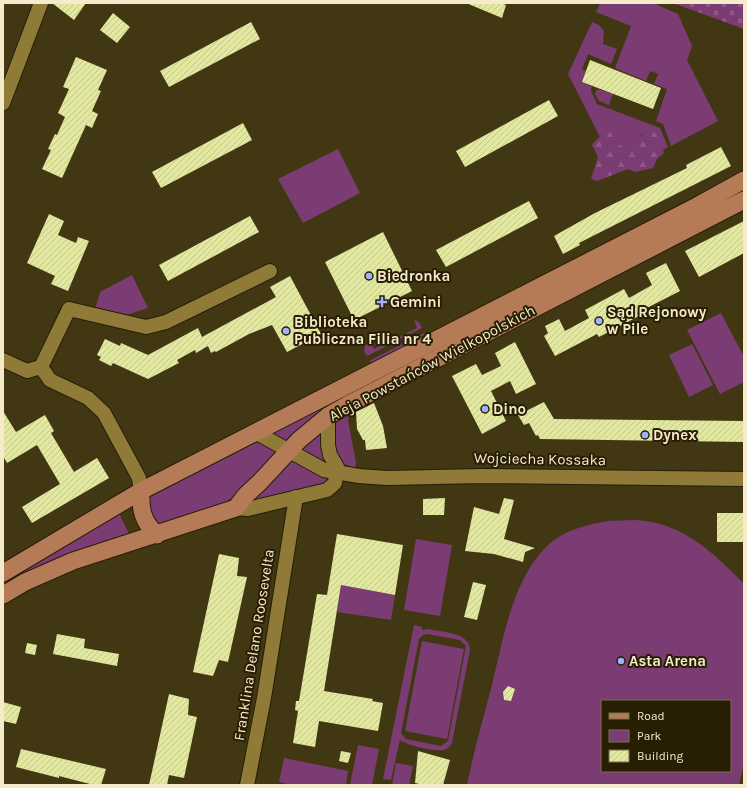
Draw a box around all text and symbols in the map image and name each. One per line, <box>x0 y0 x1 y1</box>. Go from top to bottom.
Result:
place label: Biedronka <box>377 267 450 285</box>
marker: Biedronka <box>364 271 374 281</box>
place label: Gemini <box>390 293 442 311</box>
marker: Gemini <box>377 297 387 307</box>
street label: Aleja Powstańców Wielkopolskich <box>326 301 538 425</box>
place label: Sąd Rejonowy w Pile <box>607 303 707 338</box>
place label: Biblioteka Publiczna Filia nr 4 <box>294 313 431 348</box>
marker: Sąd Rejonowy w Pile <box>594 316 604 326</box>
marker: Biblioteka Publiczna Filia nr 4 <box>281 326 291 336</box>
place label: Dino <box>493 400 526 418</box>
marker: Dino <box>480 404 490 414</box>
place label: Dynex <box>653 426 697 444</box>
marker: Dynex <box>640 430 650 440</box>
street label: Wojciecha Kossaka <box>474 449 606 469</box>
street label: Franklina Delano Roosevelta <box>230 548 278 742</box>
place label: Asta Arena <box>629 652 706 670</box>
marker: Asta Arena <box>616 656 626 666</box>
legend <box>601 700 731 772</box>
text: Road <box>637 709 665 723</box>
text: Park <box>637 729 662 743</box>
text: Building <box>637 749 684 763</box>

